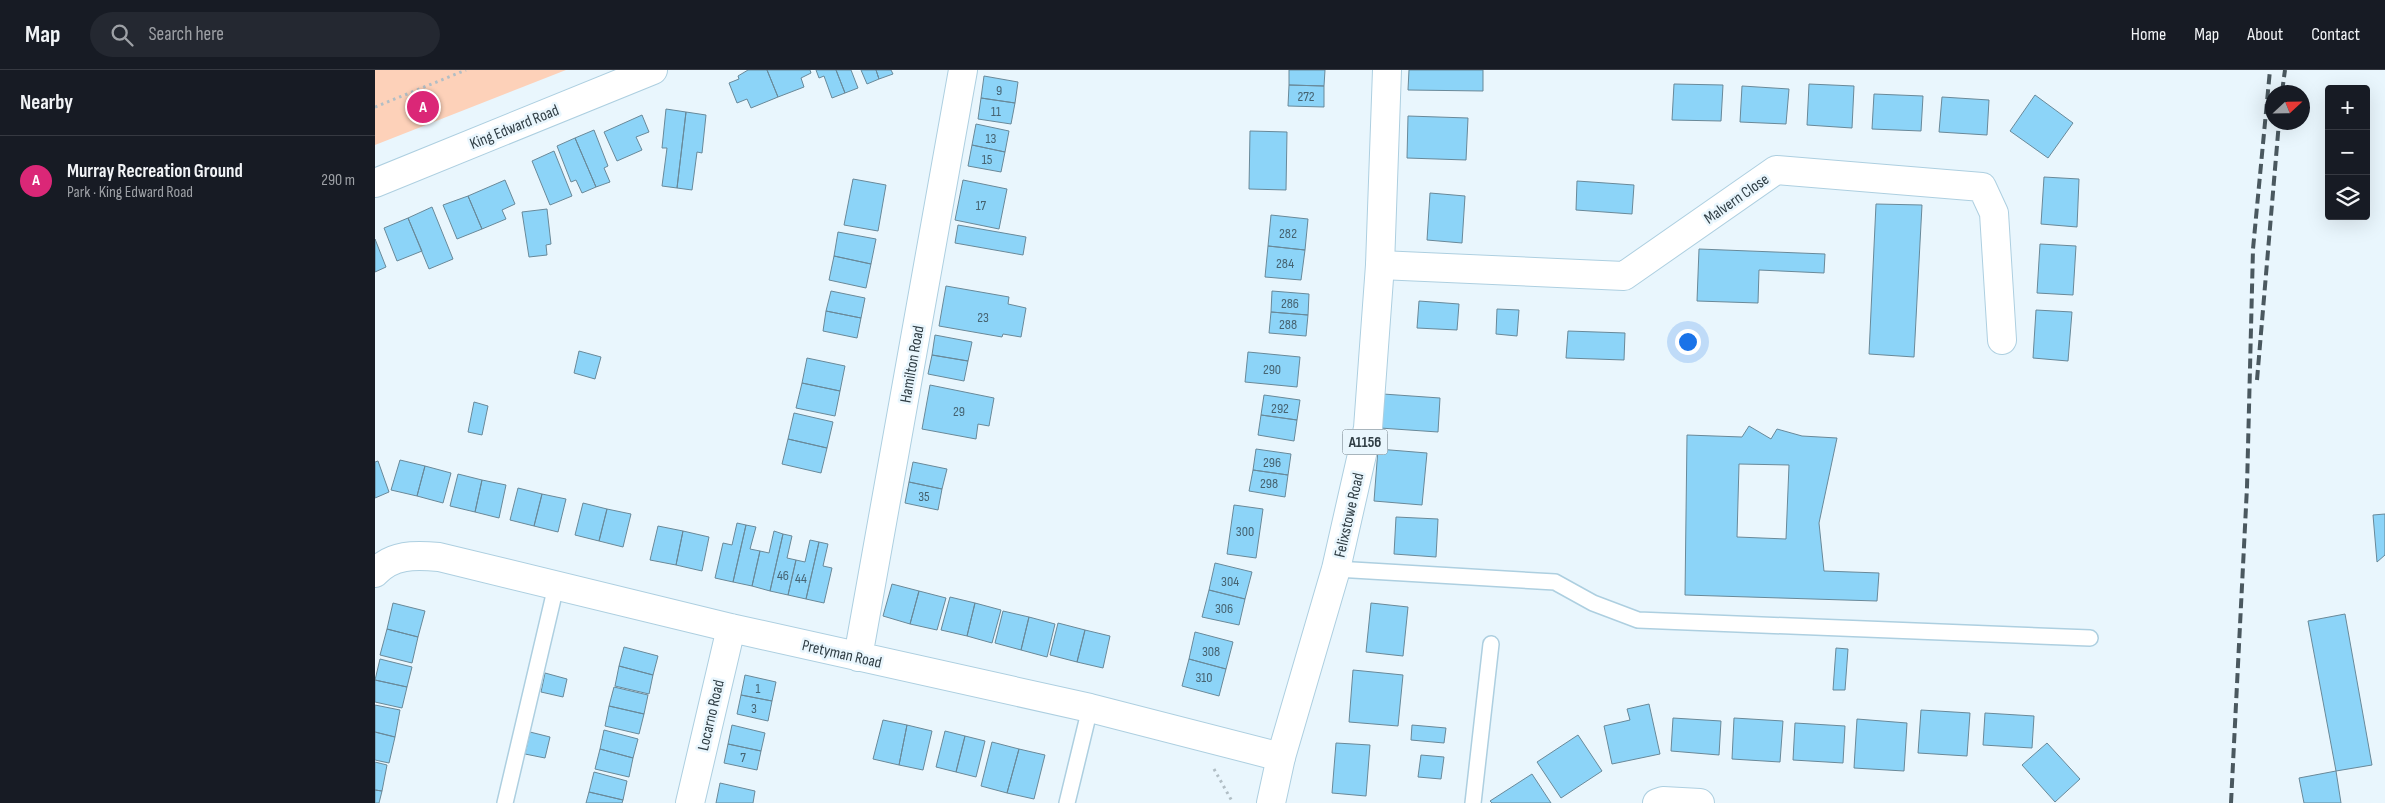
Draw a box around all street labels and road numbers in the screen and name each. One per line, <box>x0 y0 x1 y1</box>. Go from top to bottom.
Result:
street label: King Edward Road <box>467 101 562 154</box>
street label: Malvern Close <box>1701 170 1773 228</box>
street label: Hamilton Road <box>896 324 929 404</box>
road number: A1156 <box>1343 430 1387 454</box>
street label: Felixstowe Road <box>1331 471 1368 559</box>
street label: Pretyman Road <box>800 636 883 673</box>
street label: Locarno Road <box>694 678 729 753</box>

